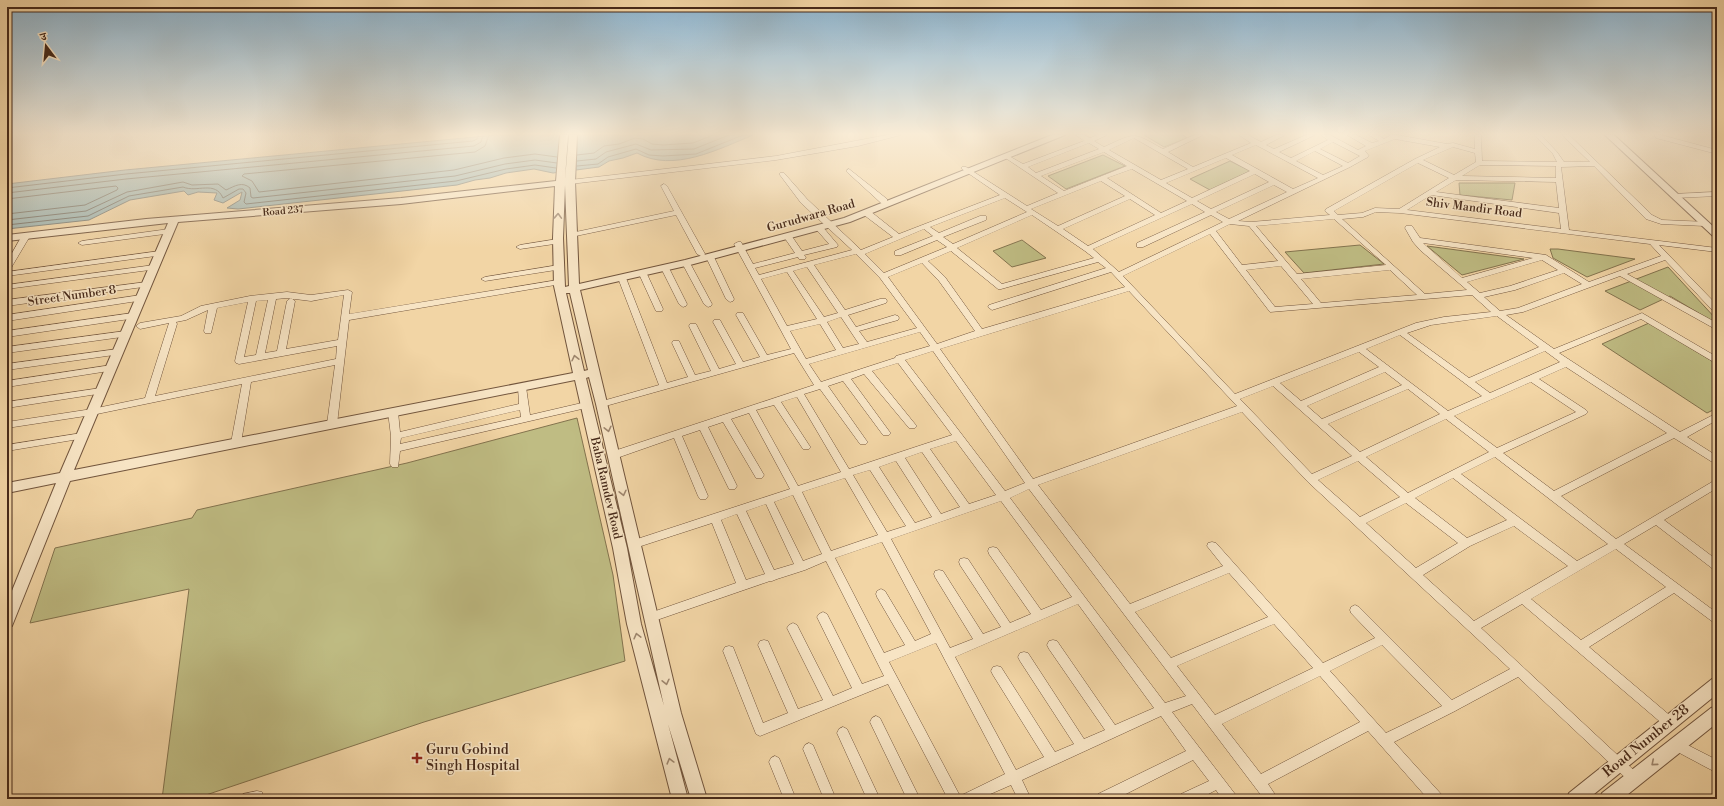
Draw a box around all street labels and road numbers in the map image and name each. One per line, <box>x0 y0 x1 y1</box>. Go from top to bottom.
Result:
street label: Shiv Mandir Road <box>1425 195 1523 221</box>
street label: Gurudwara Road <box>765 196 857 236</box>
street label: Road 237 <box>262 203 304 219</box>
street label: Street Number 8 <box>27 282 117 310</box>
street label: Baba Ramdev Road <box>587 435 625 541</box>
street label: Road Number 28 <box>1599 701 1693 781</box>

